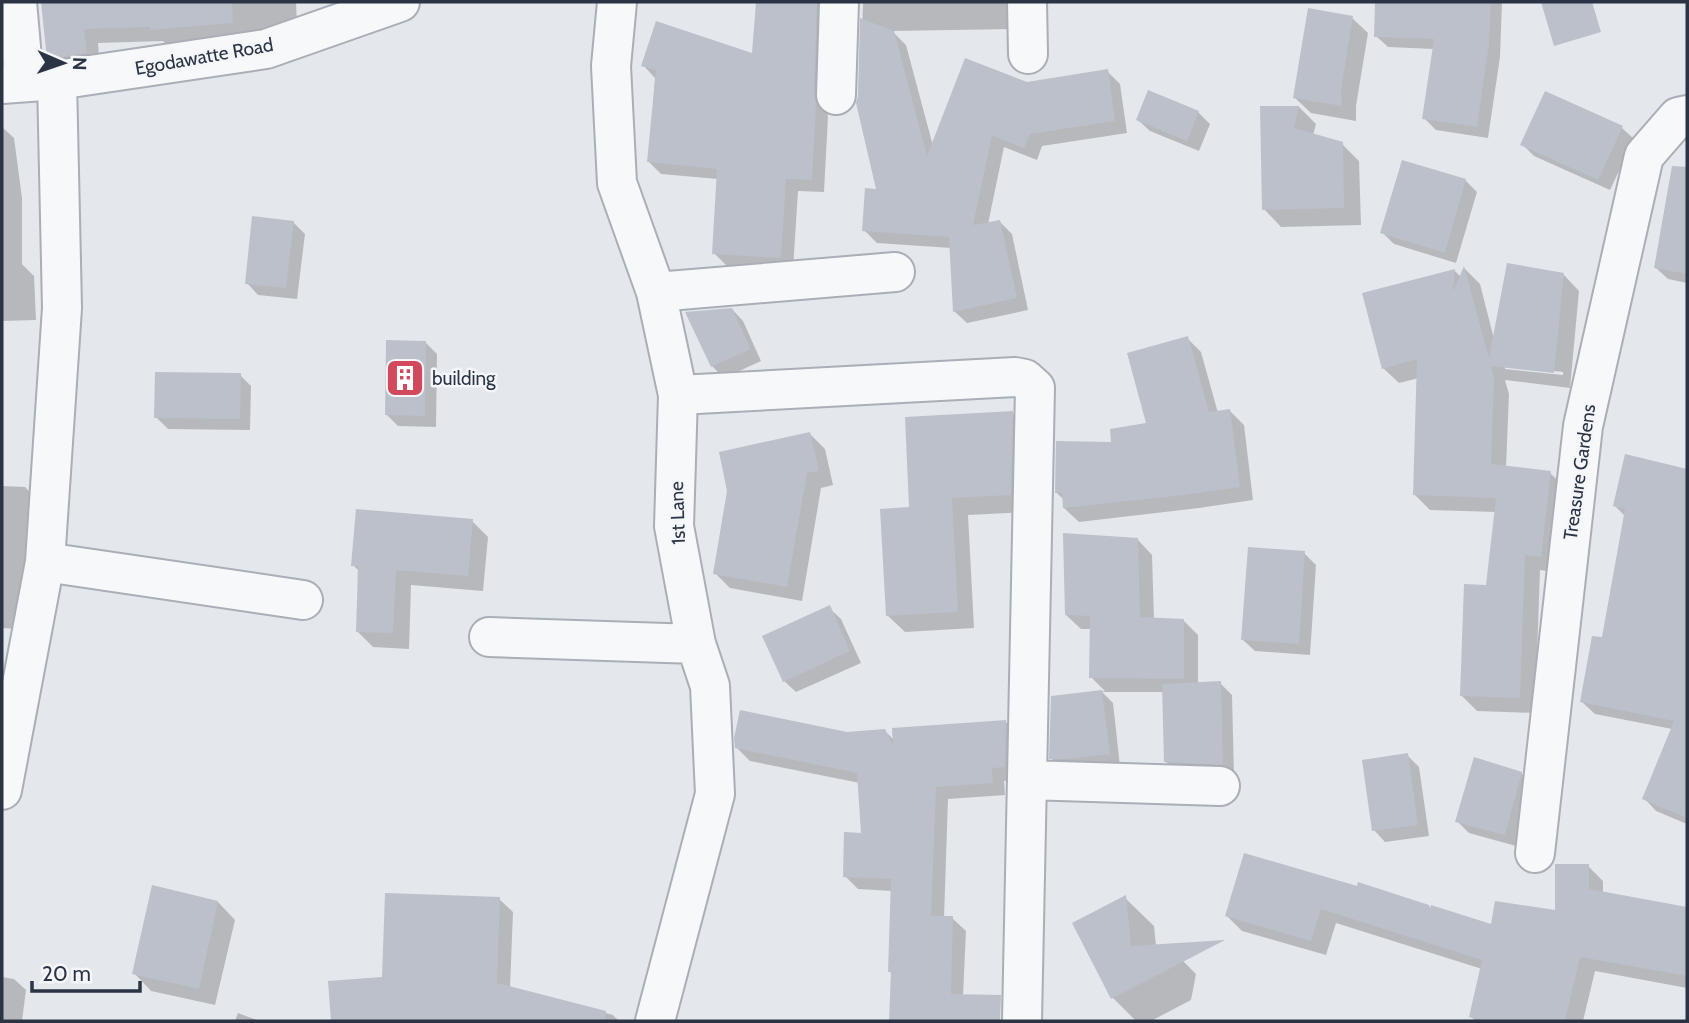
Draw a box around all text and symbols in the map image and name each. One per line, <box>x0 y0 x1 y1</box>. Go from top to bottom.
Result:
north arrow <box>28 28 98 98</box>
street label: Egodawatte Road <box>133 33 275 80</box>
text: N <box>68 56 91 71</box>
building icon: building <box>384 357 426 399</box>
place label: building <box>432 367 496 390</box>
street label: Treasure Gardens <box>1559 402 1600 542</box>
street label: 1st Lane <box>665 480 690 545</box>
scale bar <box>32 950 140 994</box>
text: 20 m <box>42 961 91 986</box>

